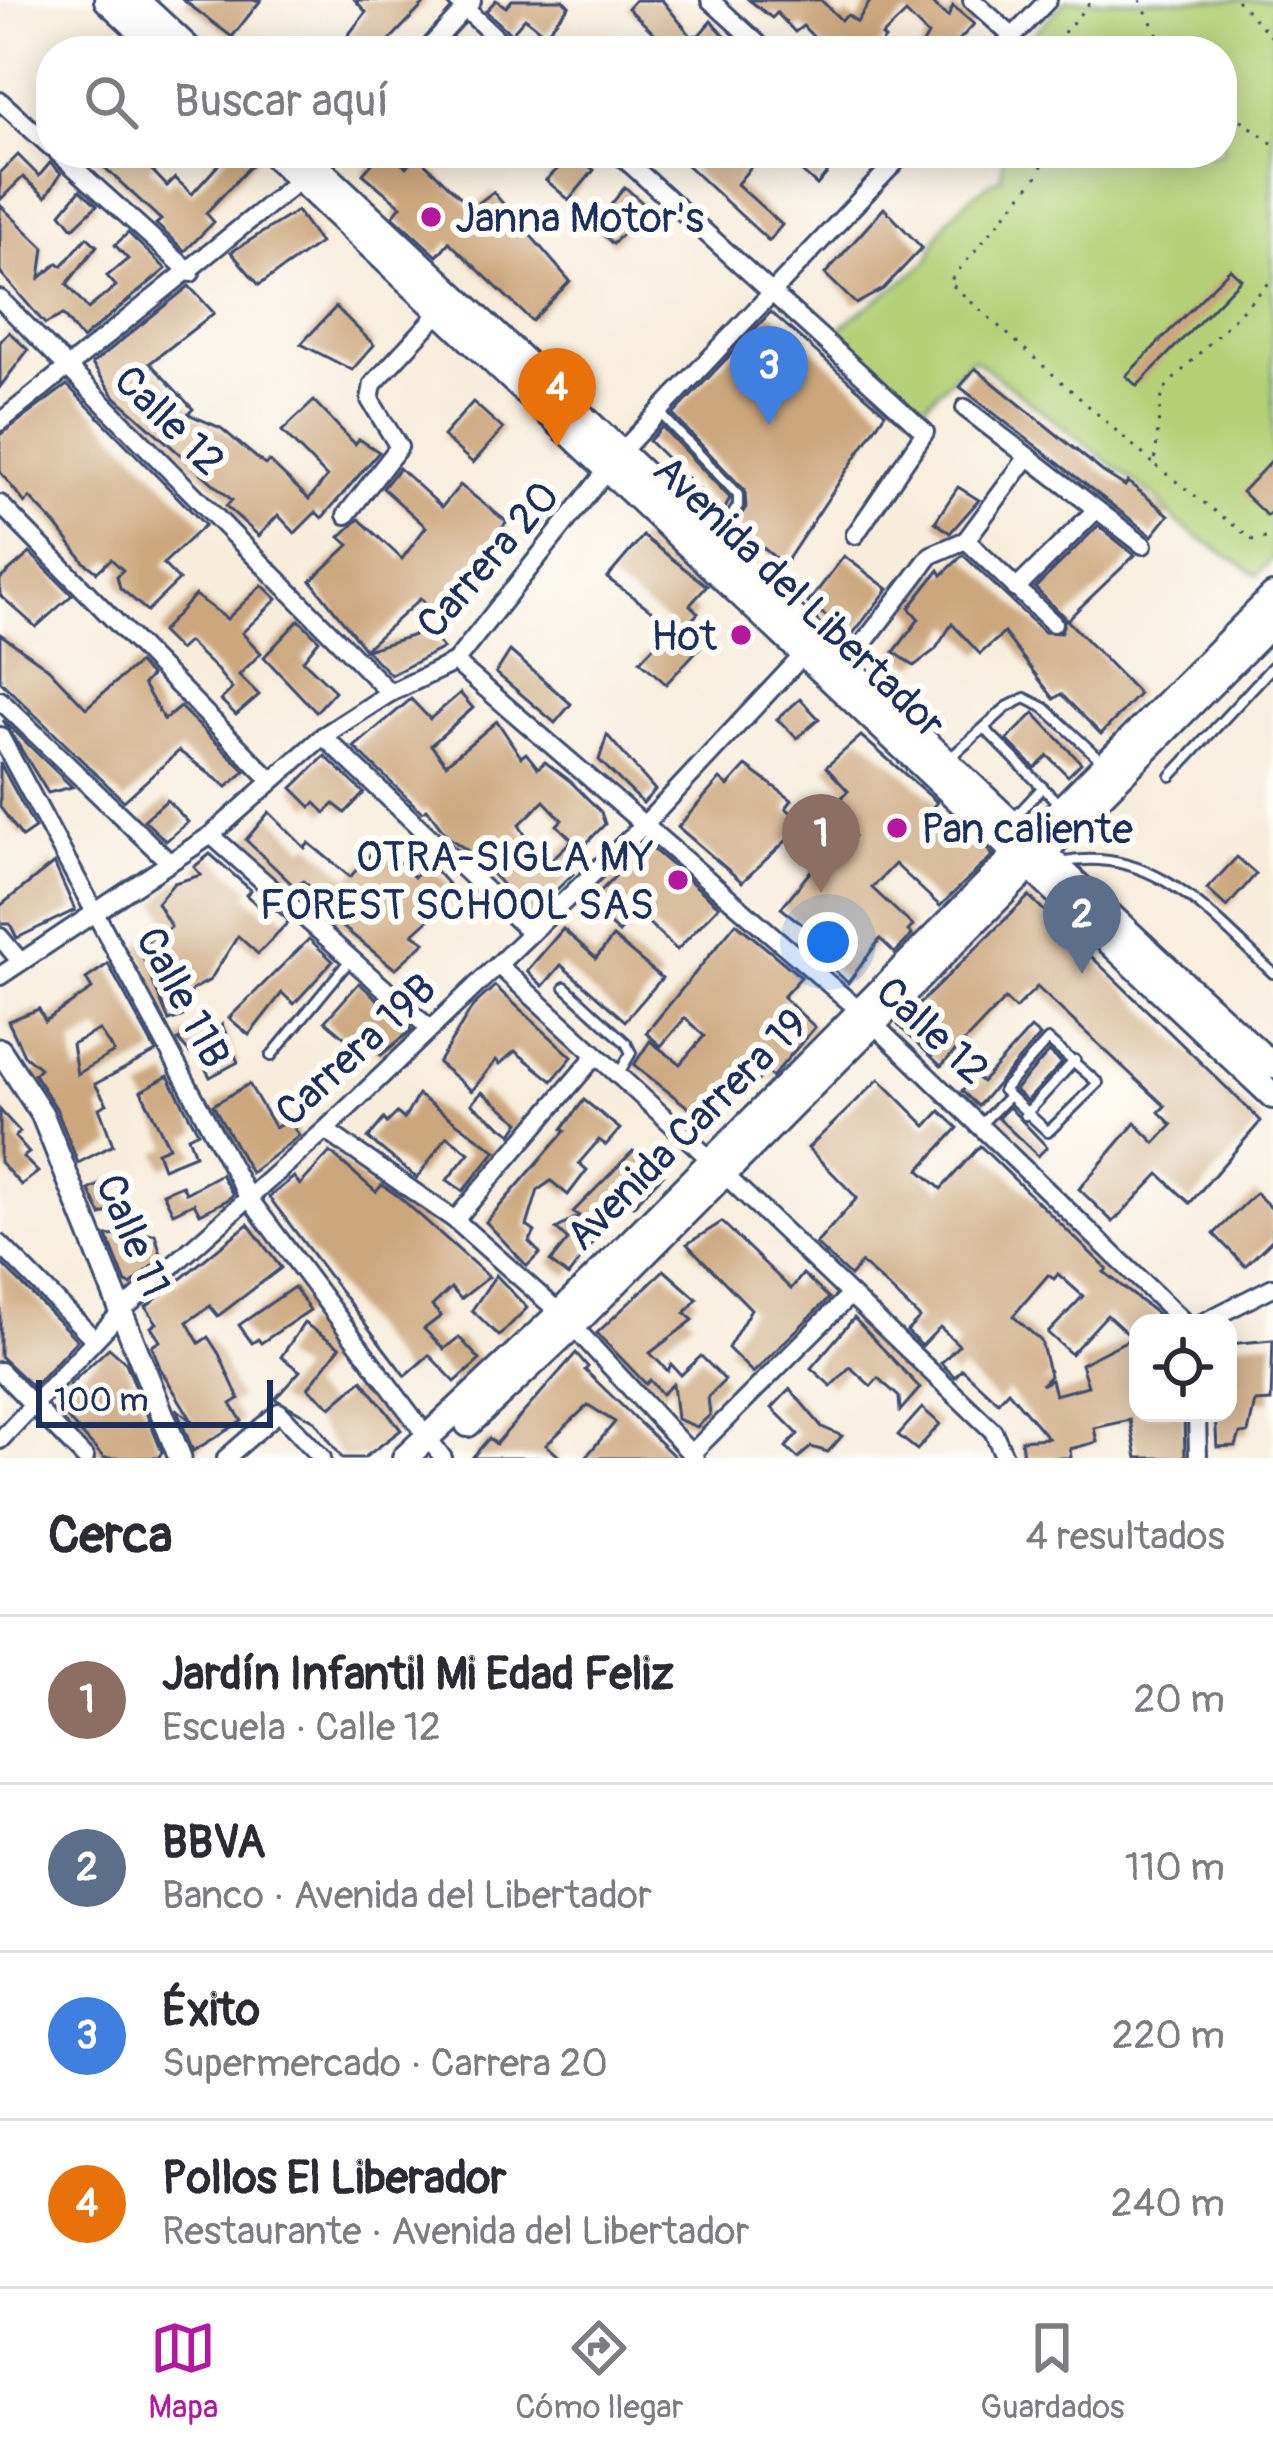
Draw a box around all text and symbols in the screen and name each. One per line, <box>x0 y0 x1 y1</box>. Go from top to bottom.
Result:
search box <box>36 36 1237 168</box>
icon: search <box>78 69 144 135</box>
text: Buscar aquí <box>174 74 389 130</box>
place label: Janna Motor's <box>455 193 704 245</box>
marker: Janna Motor's <box>418 204 444 230</box>
pin: 3 <box>730 326 808 425</box>
pin: 4 <box>518 348 596 447</box>
street label: Calle 12 <box>102 355 235 488</box>
street label: Avenida del Libertador <box>642 445 956 750</box>
street label: Carrera 20 <box>406 471 571 649</box>
place label: Hot <box>651 611 717 663</box>
marker: Hot <box>728 622 754 648</box>
pin: 1 <box>782 794 860 893</box>
place label: Pan caliente <box>921 804 1133 856</box>
marker: Pan caliente <box>884 815 910 841</box>
place label: OTRA-SIGLA MY FOREST SCHOOL SAS <box>260 832 654 932</box>
marker: OTRA-SIGLA MY FOREST SCHOOL SAS <box>665 867 691 893</box>
pin: 2 <box>1043 875 1121 974</box>
your location <box>798 912 858 972</box>
street label: Calle 11B <box>124 919 241 1077</box>
street label: Carrera 19B <box>265 963 448 1138</box>
street label: Calle 12 <box>864 966 999 1097</box>
street label: Avenida Carrera 19 <box>556 999 819 1262</box>
street label: Calle 11 <box>83 1167 181 1305</box>
map controls <box>1129 1314 1237 1422</box>
button: locate <box>1129 1314 1237 1422</box>
scale bar <box>36 1374 273 1427</box>
text: 100 m <box>54 1380 148 1421</box>
text: Cerca <box>48 1504 172 1568</box>
text: 4 resultados <box>1025 1512 1225 1561</box>
text: Jardín Infantil Mi Edad Feliz <box>162 1647 674 1703</box>
text: 1 <box>79 1675 95 1724</box>
text: 20 m <box>1133 1675 1225 1724</box>
text: Escuela · Calle 12 <box>162 1703 441 1752</box>
text: BBVA <box>162 1815 266 1871</box>
text: 2 <box>76 1843 98 1892</box>
text: 110 m <box>1125 1843 1225 1892</box>
text: Banco · Avenida del Libertador <box>162 1871 652 1920</box>
text: Éxito <box>162 1983 260 2039</box>
text: 3 <box>76 2011 98 2060</box>
text: 220 m <box>1112 2011 1225 2060</box>
text: Supermercado · Carrera 20 <box>162 2039 608 2088</box>
text: Pollos El Liberador <box>162 2151 506 2207</box>
text: 4 <box>76 2179 98 2228</box>
text: 240 m <box>1111 2179 1225 2228</box>
text: Restaurante · Avenida del Libertador <box>162 2207 749 2256</box>
tab: Mapa <box>148 2315 218 2428</box>
tab: Cómo llegar <box>515 2315 683 2428</box>
tab: Guardados <box>980 2315 1125 2428</box>

